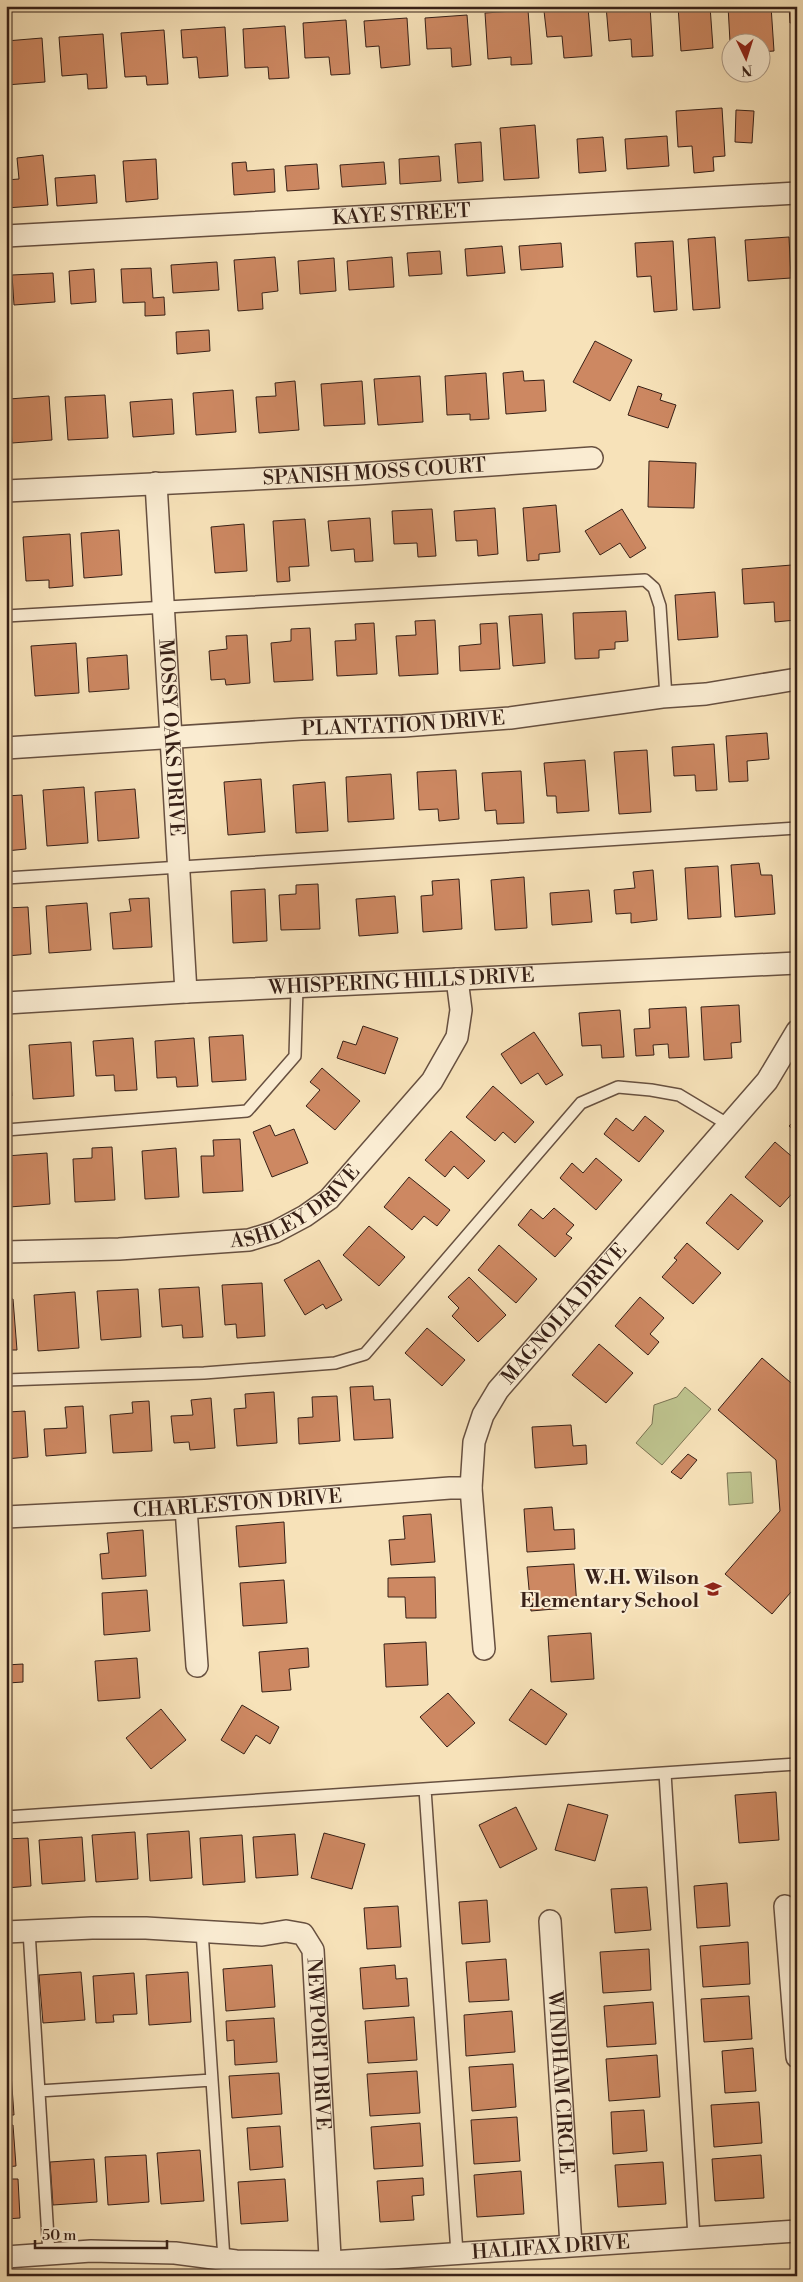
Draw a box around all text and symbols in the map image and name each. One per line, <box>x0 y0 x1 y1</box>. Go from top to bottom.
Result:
north arrow <box>720 32 770 82</box>
text: N <box>741 61 753 79</box>
street label: KAYE STREET <box>331 198 471 231</box>
street label: SPANISH MOSS COURT <box>262 453 487 491</box>
street label: MOSSY OAKS DRIVE <box>153 638 189 837</box>
street label: PLANTATION DRIVE <box>301 706 506 741</box>
street label: WHISPERING HILLS DRIVE <box>267 963 535 1001</box>
street label: ASHLEY DRIVE <box>228 1160 366 1254</box>
street label: MAGNOLIA DRIVE <box>496 1238 632 1390</box>
street label: CHARLESTON DRIVE <box>132 1484 343 1523</box>
place label: W.H. Wilson Elementary School <box>520 1566 700 1614</box>
school or university icon: W.H. Wilson Elementary School <box>703 1579 723 1599</box>
street label: NEWPORT DRIVE <box>301 1957 335 2131</box>
street label: WINDHAM CIRCLE <box>542 1989 579 2175</box>
scale bar <box>35 2217 168 2249</box>
text: 50 m <box>42 2226 76 2245</box>
street label: HALIFAX DRIVE <box>471 2230 631 2265</box>

